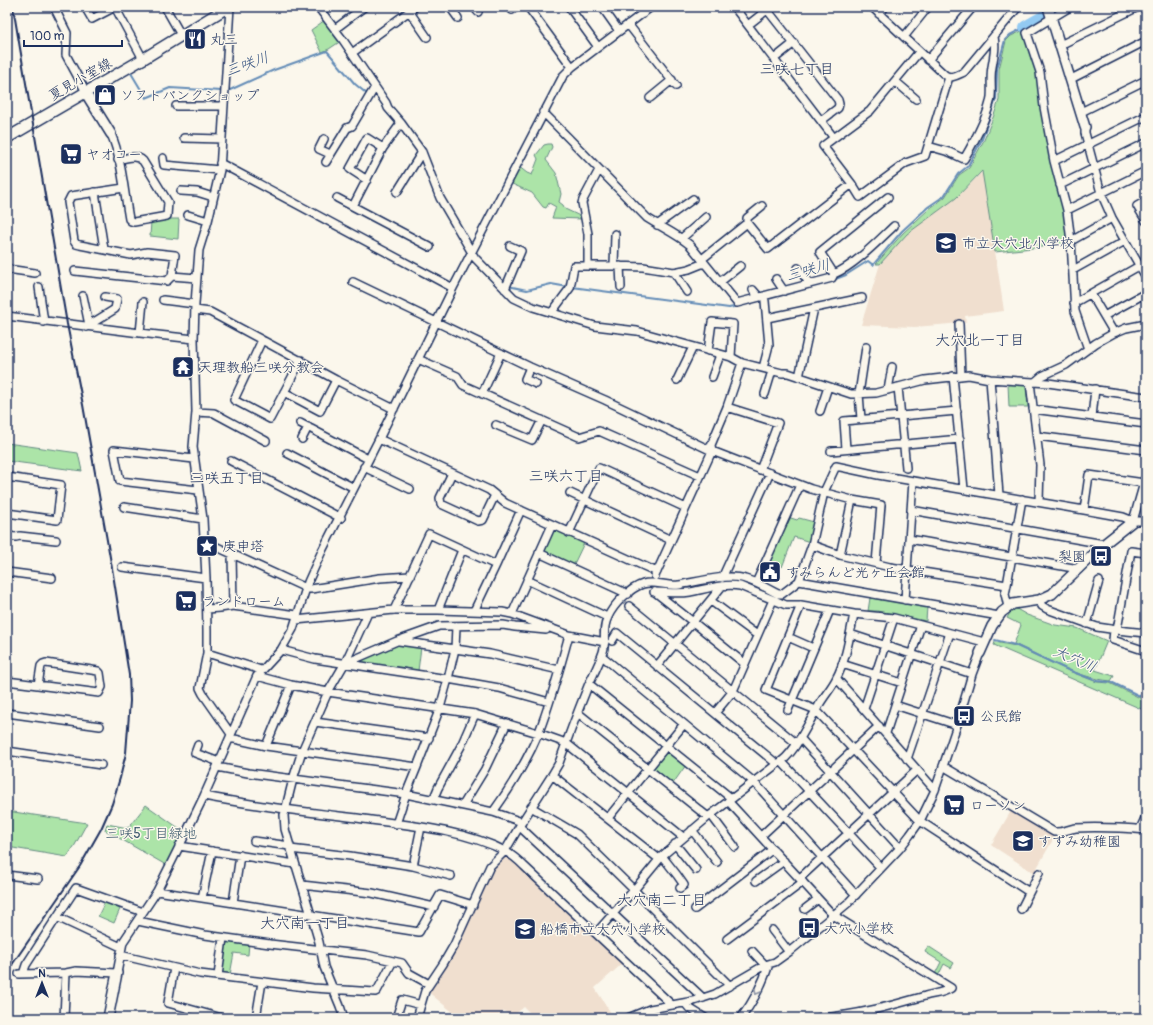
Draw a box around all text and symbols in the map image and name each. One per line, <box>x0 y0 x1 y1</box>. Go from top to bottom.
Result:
scale bar <box>24 22 122 48</box>
restaurant icon: 丸三 <box>182 26 208 52</box>
text: 100 m <box>30 29 65 44</box>
place label: 丸三 <box>210 31 238 48</box>
water label: 三咲川 <box>223 48 272 81</box>
street label: 夏見小室線 <box>46 55 115 104</box>
district label: 三咲七丁目 <box>759 60 835 79</box>
shop icon: ソフトバンクショップ <box>92 82 118 108</box>
place label: ソフトバンクショップ <box>120 87 259 104</box>
supermarket icon: ヤオコー <box>58 141 84 167</box>
place label: ヤオコー <box>86 146 142 163</box>
school or university icon: 市立大穴北小学校 <box>933 230 959 256</box>
place label: 市立大穴北小学校 <box>962 235 1074 252</box>
water label: 三咲川 <box>784 255 832 286</box>
district label: 大穴北一丁目 <box>935 331 1025 350</box>
temple icon: 天理教船三咲分教会 <box>170 354 196 380</box>
place label: 天理教船三咲分教会 <box>198 359 324 376</box>
district label: 三咲六丁目 <box>528 467 604 486</box>
district label: 三咲五丁目 <box>189 469 265 488</box>
place icon: 庚申塔 <box>194 533 220 559</box>
place label: 庚申塔 <box>222 538 264 555</box>
bus stop icon: 梨園 <box>1088 543 1114 569</box>
place label: 梨園 <box>1058 548 1086 565</box>
public building icon: すみらんど光ヶ丘会館 <box>757 559 783 585</box>
place label: すみらんど光ヶ丘会館 <box>786 564 925 581</box>
supermarket icon: ランドローム <box>173 588 199 614</box>
place label: ランドローム <box>202 593 285 610</box>
water label: 大穴川 <box>1050 642 1099 677</box>
bus stop icon: 公民館 <box>951 703 977 729</box>
place label: 公民館 <box>980 708 1022 725</box>
supermarket icon: ローソン <box>941 792 967 818</box>
place label: ローソン <box>970 797 1026 814</box>
park label: 三咲5丁目緑地 <box>105 825 197 842</box>
school or university icon: すずみ幼稚園 <box>1010 828 1036 854</box>
place label: すずみ幼稚園 <box>1038 833 1121 850</box>
district label: 大穴南二丁目 <box>617 891 707 910</box>
district label: 大穴南一丁目 <box>260 914 350 933</box>
bus stop icon: 大穴小学校 <box>796 915 822 941</box>
school or university icon: 船橋市立大穴小学校 <box>512 916 538 942</box>
place label: 大穴小学校 <box>824 920 894 937</box>
place label: 船橋市立大穴小学校 <box>540 921 666 938</box>
north arrow <box>22 963 62 1003</box>
text: N <box>38 967 46 980</box>
one-way arrow <box>754 988 761 995</box>

